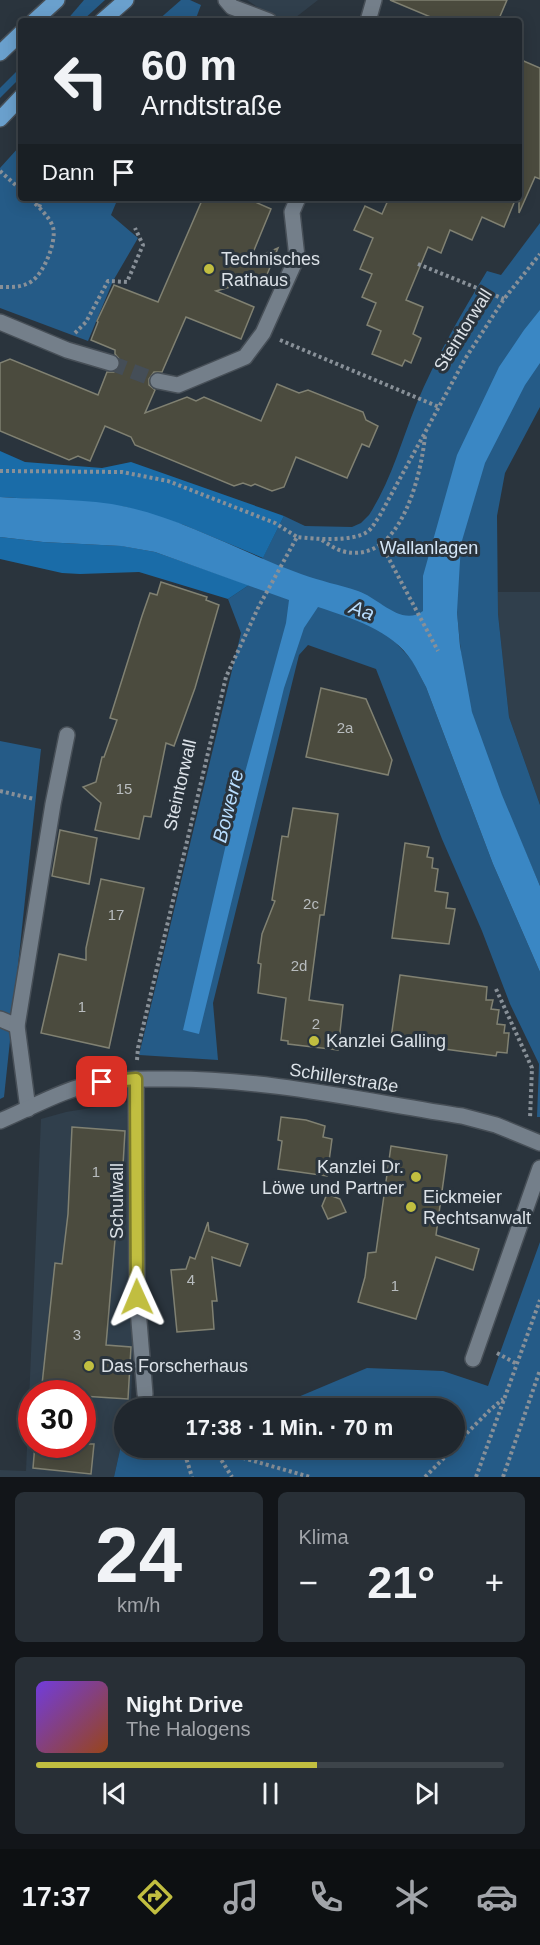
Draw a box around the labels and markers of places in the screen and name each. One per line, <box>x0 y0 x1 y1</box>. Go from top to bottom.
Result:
place label: Technisches Rathaus <box>221 249 320 290</box>
marker: Technisches Rathaus <box>202 262 216 276</box>
place label: Kanzlei Galling <box>326 1031 446 1051</box>
marker: Kanzlei Galling <box>307 1034 321 1048</box>
pin <box>76 1056 127 1107</box>
place label: Kanzlei Dr. Löwe und Partner <box>262 1157 404 1198</box>
marker: Kanzlei Dr. Löwe und Partner <box>409 1170 423 1184</box>
place label: Eickmeier Rechtsanwalt <box>423 1187 531 1228</box>
marker: Eickmeier Rechtsanwalt <box>404 1200 418 1214</box>
place label: Das Forscherhaus <box>101 1356 248 1376</box>
marker: Das Forscherhaus <box>82 1359 96 1373</box>

